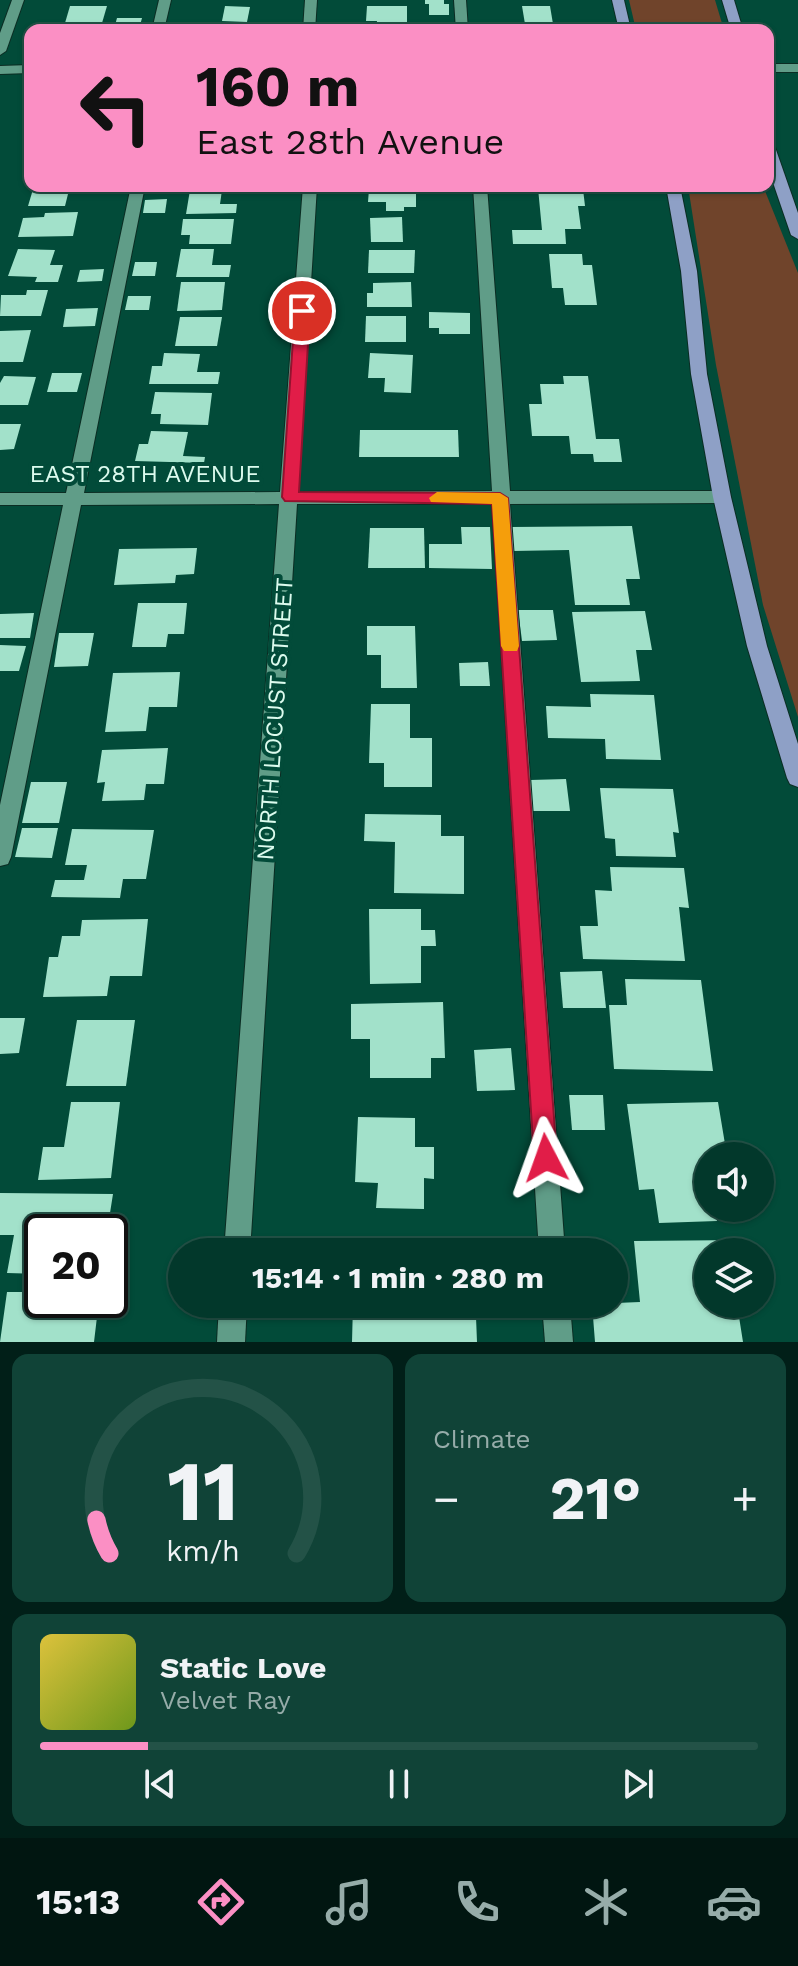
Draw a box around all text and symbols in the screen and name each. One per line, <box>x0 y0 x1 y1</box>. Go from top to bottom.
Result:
text: 160 m <box>196 54 359 120</box>
icon: left <box>64 56 168 160</box>
text: East 28th Avenue <box>196 121 504 163</box>
pin <box>268 277 336 345</box>
icon: arrive <box>280 289 324 333</box>
street label: EAST 28TH AVENUE <box>30 460 260 488</box>
street label: NORTH LOCUST STREET <box>251 577 299 861</box>
position arrow <box>504 1116 588 1200</box>
map controls <box>694 1142 774 1318</box>
button: sound <box>694 1142 774 1222</box>
speed limit sign: 20 <box>24 1214 128 1318</box>
button: layers <box>694 1238 774 1318</box>
text: 15:14 · 1 min · 280 m <box>252 1260 544 1295</box>
text: Climate <box>433 1424 531 1454</box>
text: 11 <box>167 1443 238 1540</box>
text: 21° <box>550 1463 641 1534</box>
text: − <box>433 1473 460 1525</box>
text: + <box>731 1473 758 1525</box>
text: km/h <box>166 1534 239 1568</box>
text: Static Love <box>160 1650 326 1685</box>
text: Velvet Ray <box>160 1685 291 1715</box>
icon: previous <box>138 1762 182 1806</box>
icon: pause <box>377 1762 421 1806</box>
icon: next <box>616 1762 660 1806</box>
icon: directions <box>193 1874 249 1930</box>
icon: music <box>321 1874 377 1930</box>
icon: phone <box>449 1874 505 1930</box>
icon: climate <box>578 1874 634 1930</box>
icon: car <box>706 1874 762 1930</box>
text: 15:13 <box>36 1881 120 1923</box>

